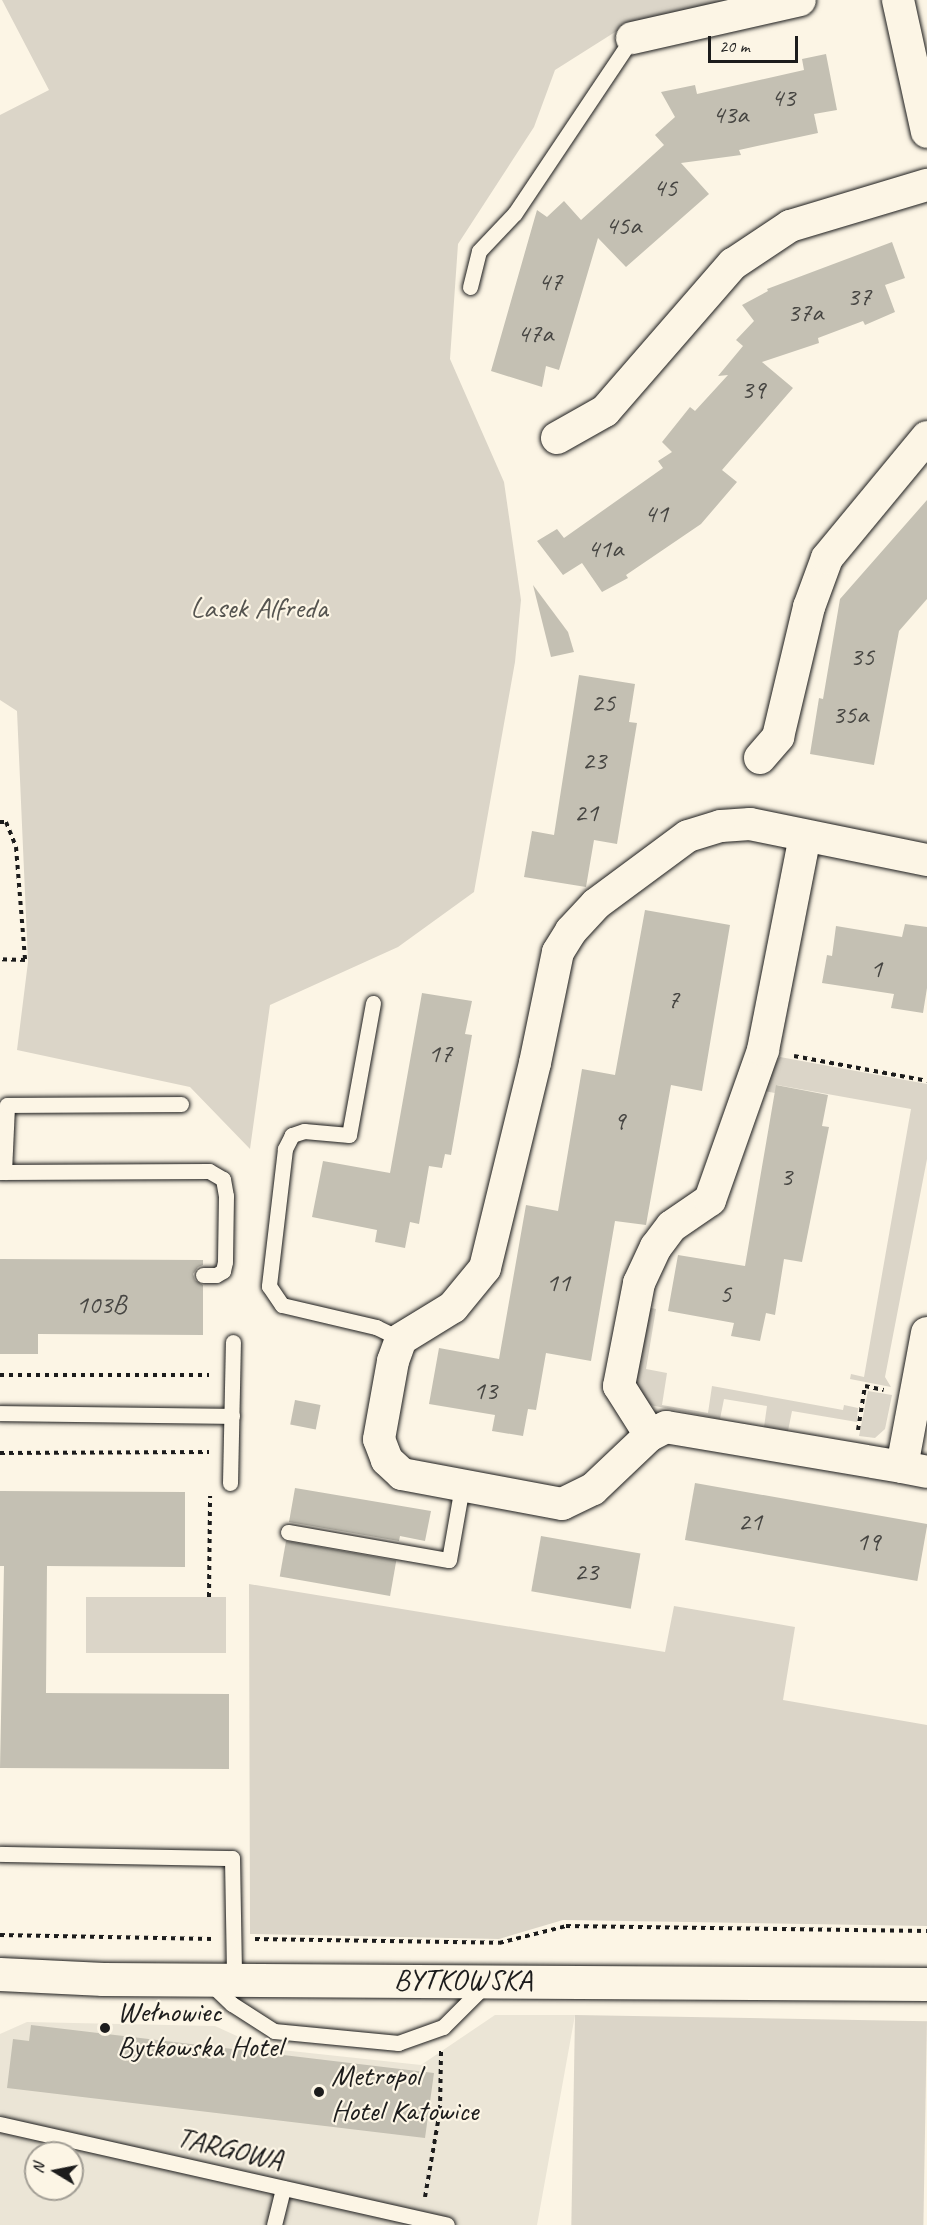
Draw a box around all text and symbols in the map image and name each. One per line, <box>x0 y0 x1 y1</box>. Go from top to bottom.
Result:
scale bar <box>711 24 801 62</box>
text: 20 m <box>719 35 750 57</box>
house number: 43 <box>771 82 795 114</box>
house number: 43a <box>712 99 748 131</box>
house number: 45 <box>653 172 677 204</box>
house number: 45a <box>605 210 641 242</box>
house number: 47 <box>538 266 562 298</box>
house number: 37 <box>847 281 871 313</box>
house number: 37a <box>787 297 823 329</box>
house number: 47a <box>517 318 553 350</box>
house number: 39 <box>741 374 765 406</box>
house number: 41 <box>644 498 668 530</box>
house number: 41a <box>587 533 623 565</box>
park label: Lasek Alfreda <box>190 589 328 625</box>
house number: 35 <box>850 641 874 673</box>
house number: 25 <box>591 687 615 719</box>
house number: 35a <box>832 699 868 731</box>
house number: 23 <box>582 745 606 777</box>
house number: 21 <box>574 797 598 829</box>
house number: 1 <box>870 953 882 985</box>
house number: 7 <box>667 984 679 1016</box>
house number: 17 <box>428 1038 452 1070</box>
house number: 9 <box>613 1105 625 1137</box>
house number: 3 <box>780 1161 792 1193</box>
house number: 11 <box>546 1267 570 1299</box>
house number: 5 <box>719 1278 731 1310</box>
house number: 103B <box>76 1289 126 1321</box>
house number: 13 <box>473 1375 497 1407</box>
house number: 21 <box>738 1506 762 1538</box>
house number: 19 <box>856 1526 880 1558</box>
house number: 23 <box>574 1556 598 1588</box>
street label: BYTKOWSKA <box>394 1961 532 1997</box>
place label: Wełnowiec Bytkowska Hotel <box>117 1993 282 2064</box>
marker: Wełnowiec Bytkowska Hotel <box>98 2021 112 2035</box>
place label: Metropol Hotel Katowice <box>331 2057 480 2128</box>
marker: Metropol Hotel Katowice <box>312 2085 326 2099</box>
street label: TARGOWA <box>173 2118 287 2178</box>
north arrow <box>24 2141 84 2201</box>
text: N <box>28 2162 49 2175</box>

